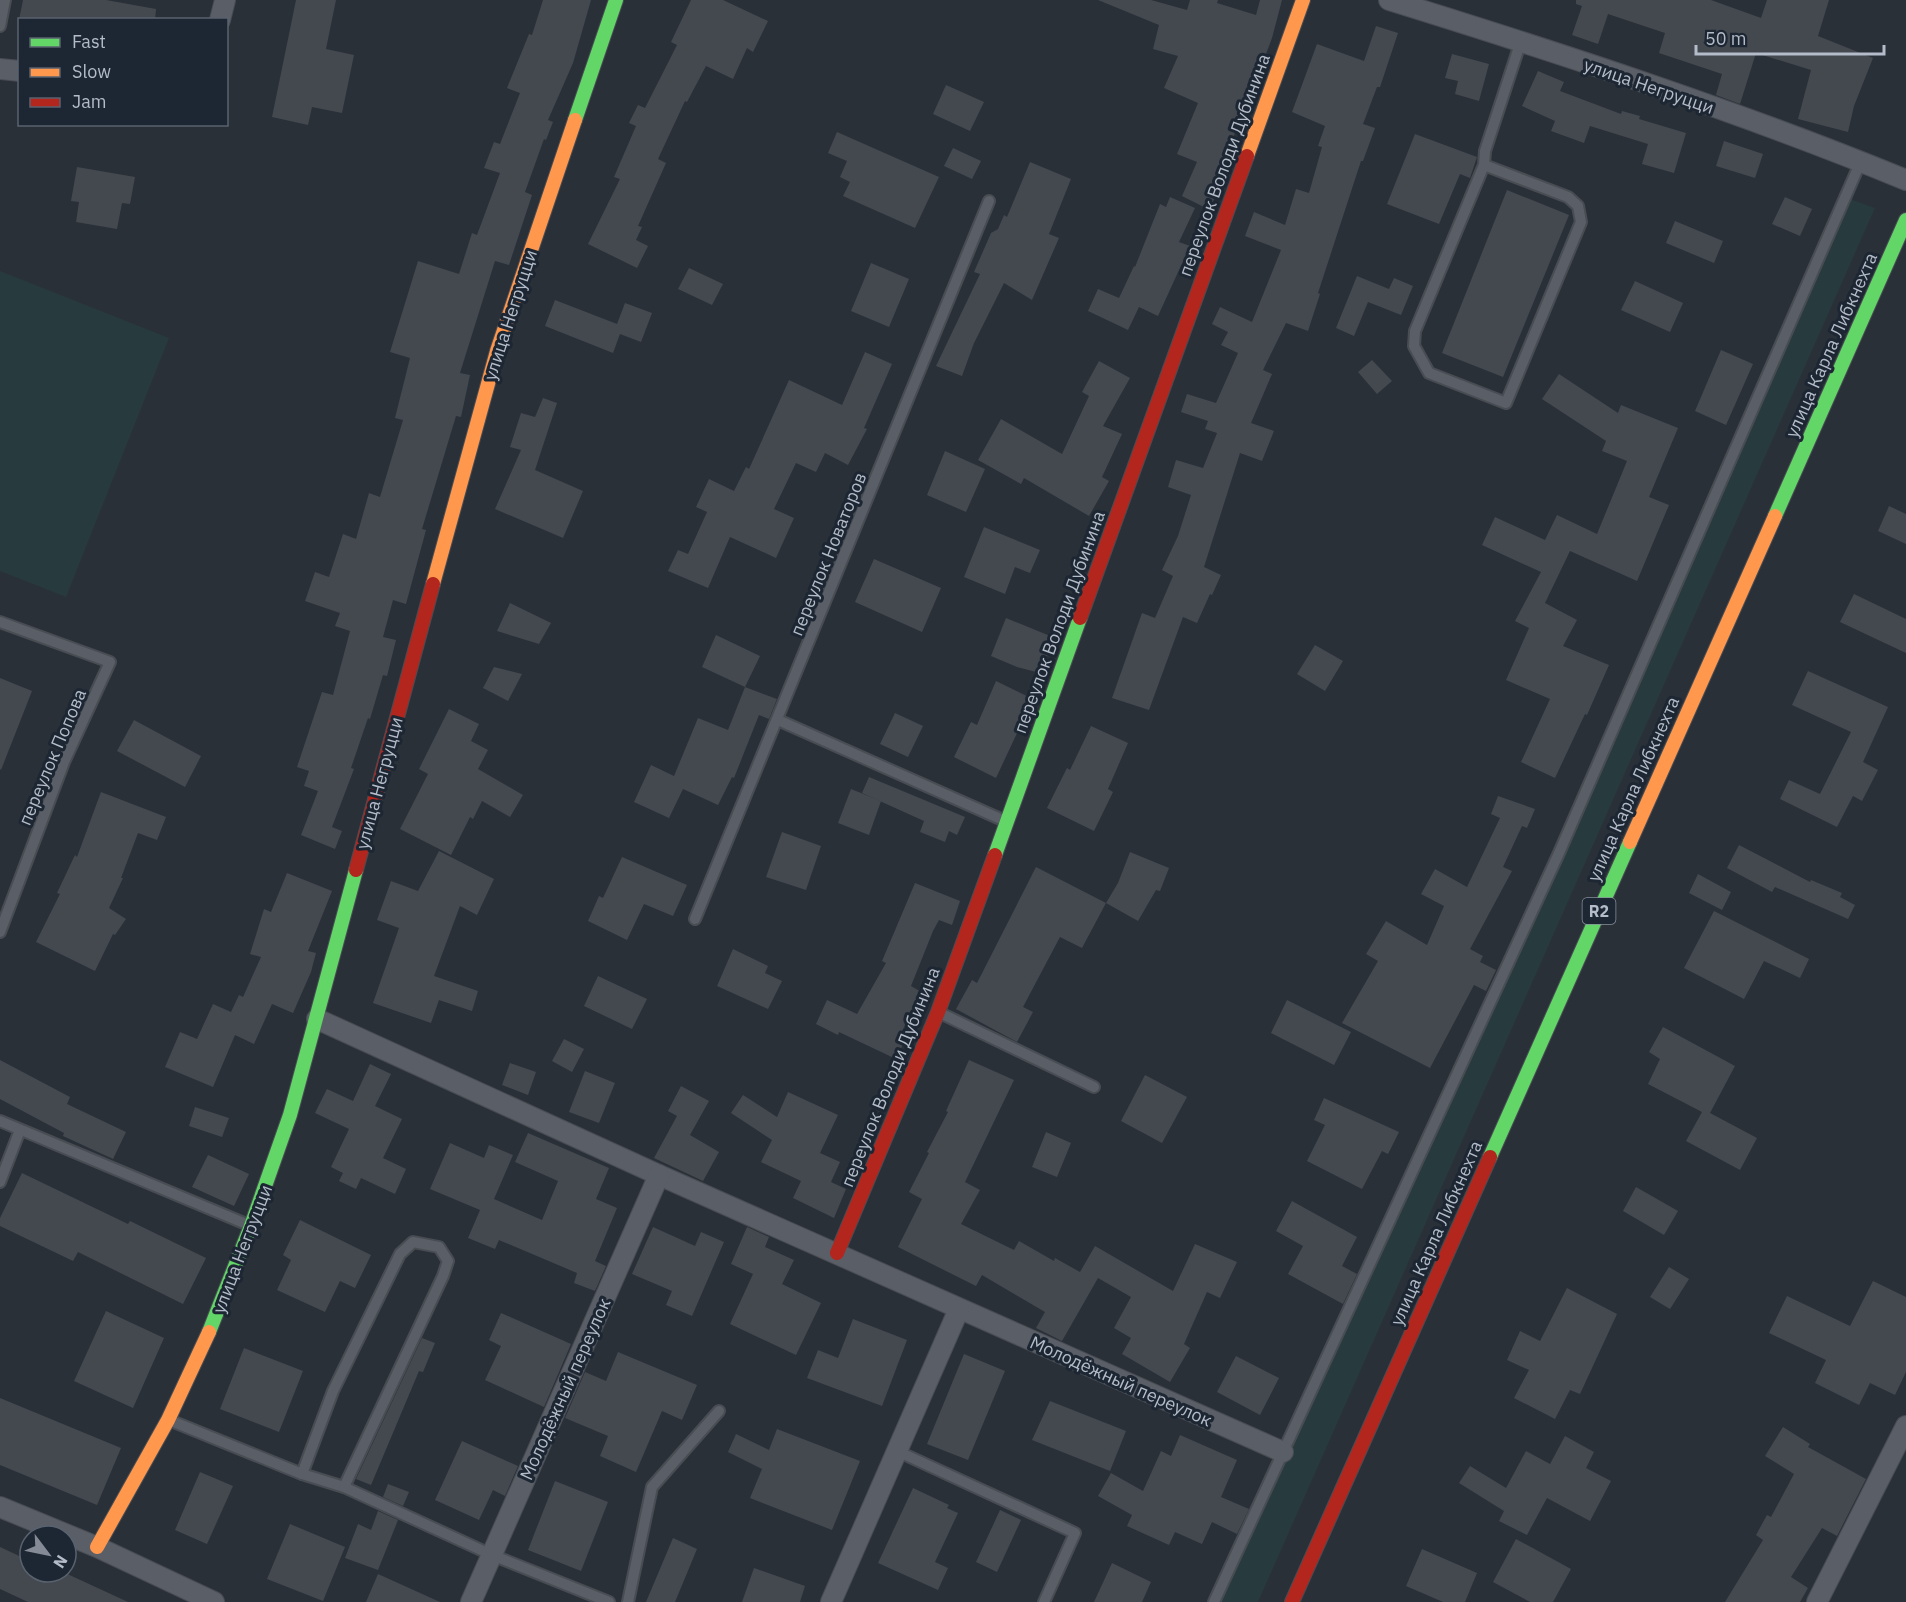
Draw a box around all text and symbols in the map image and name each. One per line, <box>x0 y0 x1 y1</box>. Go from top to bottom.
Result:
legend <box>18 18 228 126</box>
scale bar <box>1696 18 1884 56</box>
text: 50 m <box>1705 27 1747 50</box>
text: Fast <box>72 30 106 53</box>
street label: переулок Володи Дубинина <box>1173 50 1275 279</box>
street label: улица Негруцци <box>1581 53 1717 119</box>
text: Slow <box>72 60 111 83</box>
text: Jam <box>72 90 107 113</box>
street label: улица Негруцци <box>478 247 542 383</box>
street label: улица Карла Либкнехта <box>1780 249 1882 441</box>
street label: переулок Новаторов <box>785 469 871 639</box>
street label: переулок Володи Дубинина <box>1008 507 1110 736</box>
street label: переулок Попова <box>13 685 91 829</box>
street label: улица Карла Либкнехта <box>1582 693 1684 885</box>
street label: улица Негруцци <box>350 714 408 852</box>
road number: R2 <box>1582 898 1616 924</box>
street label: переулок Володи Дубинина <box>835 963 945 1190</box>
street label: улица Карла Либкнехта <box>1385 1137 1487 1329</box>
street label: улица Негруцци <box>207 1181 277 1317</box>
street label: Молодёжный переулок <box>514 1294 616 1484</box>
street label: Молодёжный переулок <box>1026 1330 1216 1432</box>
north arrow <box>18 1524 78 1584</box>
text: N <box>49 1552 72 1572</box>

